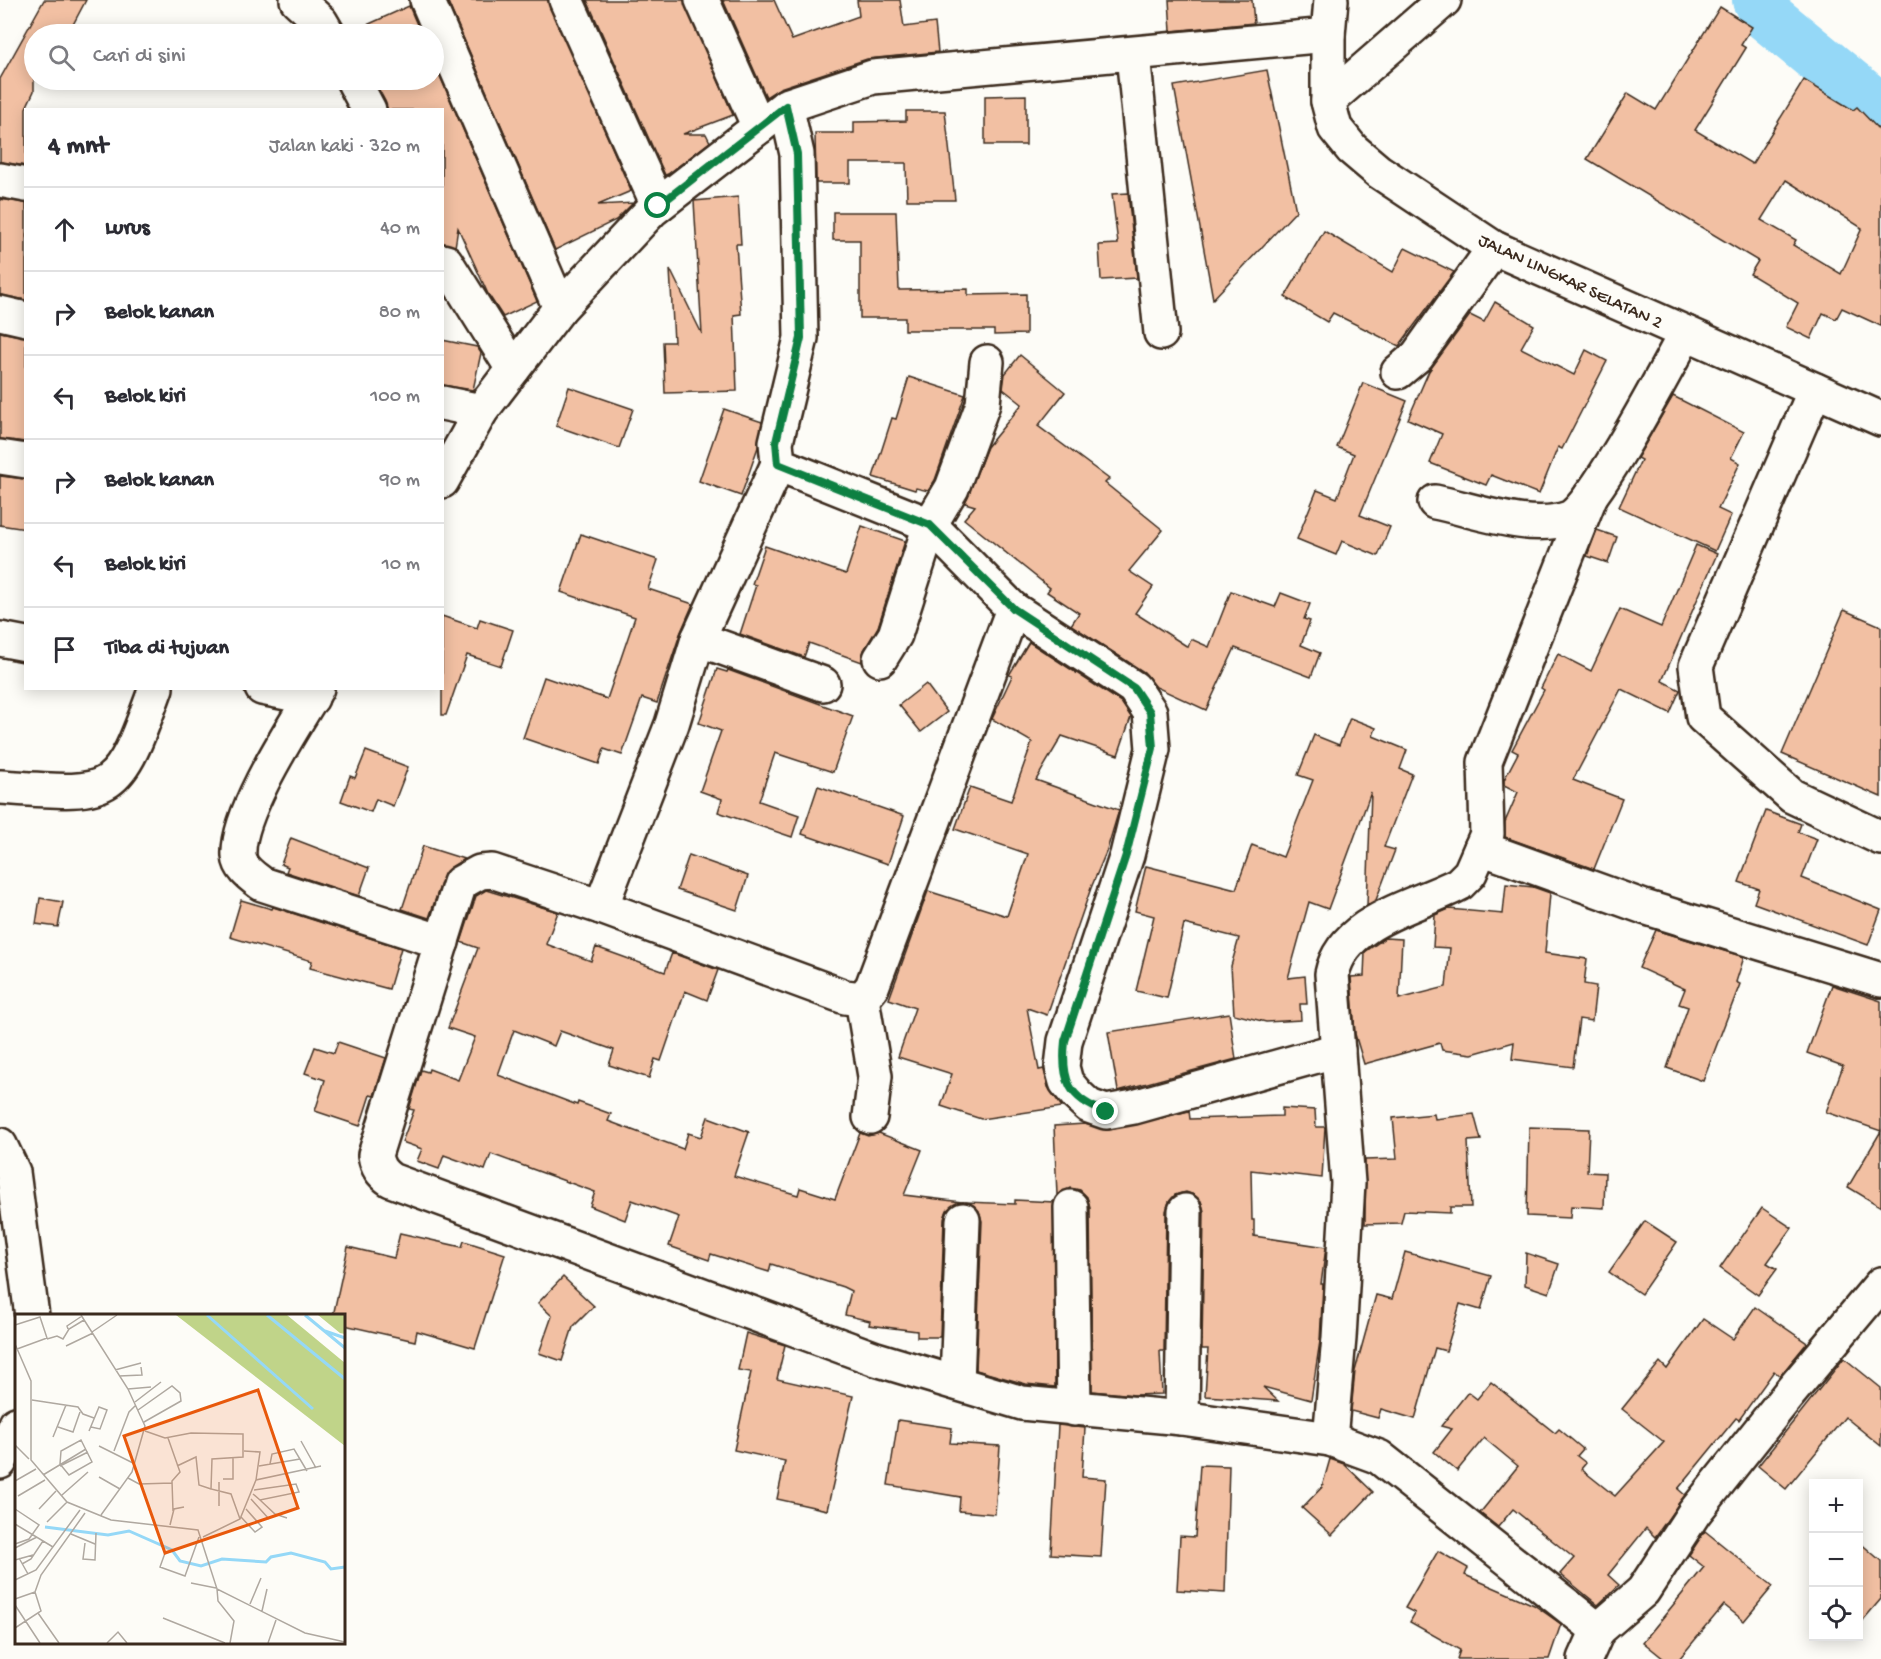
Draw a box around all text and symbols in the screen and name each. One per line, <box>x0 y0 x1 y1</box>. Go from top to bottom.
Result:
search box <box>24 24 444 90</box>
icon: search <box>45 41 78 74</box>
text: Cari di sini <box>93 44 186 70</box>
text: 4 mnt <box>48 132 108 163</box>
text: Jalan kaki · 320 m <box>269 136 420 159</box>
route start <box>644 192 670 218</box>
icon: ahead <box>48 213 81 246</box>
text: Lurus <box>105 216 150 242</box>
text: 40 m <box>380 218 420 241</box>
street label: JALAN LINGKAR SELATAN 2 <box>1475 230 1666 334</box>
icon: right <box>48 297 81 330</box>
text: Belok kanan <box>105 300 214 326</box>
text: 80 m <box>379 302 420 325</box>
icon: left <box>48 381 81 414</box>
text: Belok kiri <box>105 384 186 410</box>
text: 100 m <box>370 386 420 409</box>
icon: right <box>48 465 81 498</box>
text: Belok kanan <box>105 468 214 494</box>
text: 90 m <box>380 470 420 493</box>
icon: left <box>48 549 81 582</box>
text: Belok kiri <box>105 552 186 578</box>
text: 10 m <box>382 554 420 577</box>
icon: arrive <box>48 633 81 666</box>
text: Tiba di tujuan <box>105 636 229 662</box>
route end <box>1092 1098 1118 1124</box>
inset map <box>15 1314 345 1644</box>
map controls <box>1809 1479 1863 1641</box>
button: + <box>1809 1479 1863 1533</box>
button: − <box>1809 1533 1863 1587</box>
button: locate <box>1809 1587 1863 1641</box>

